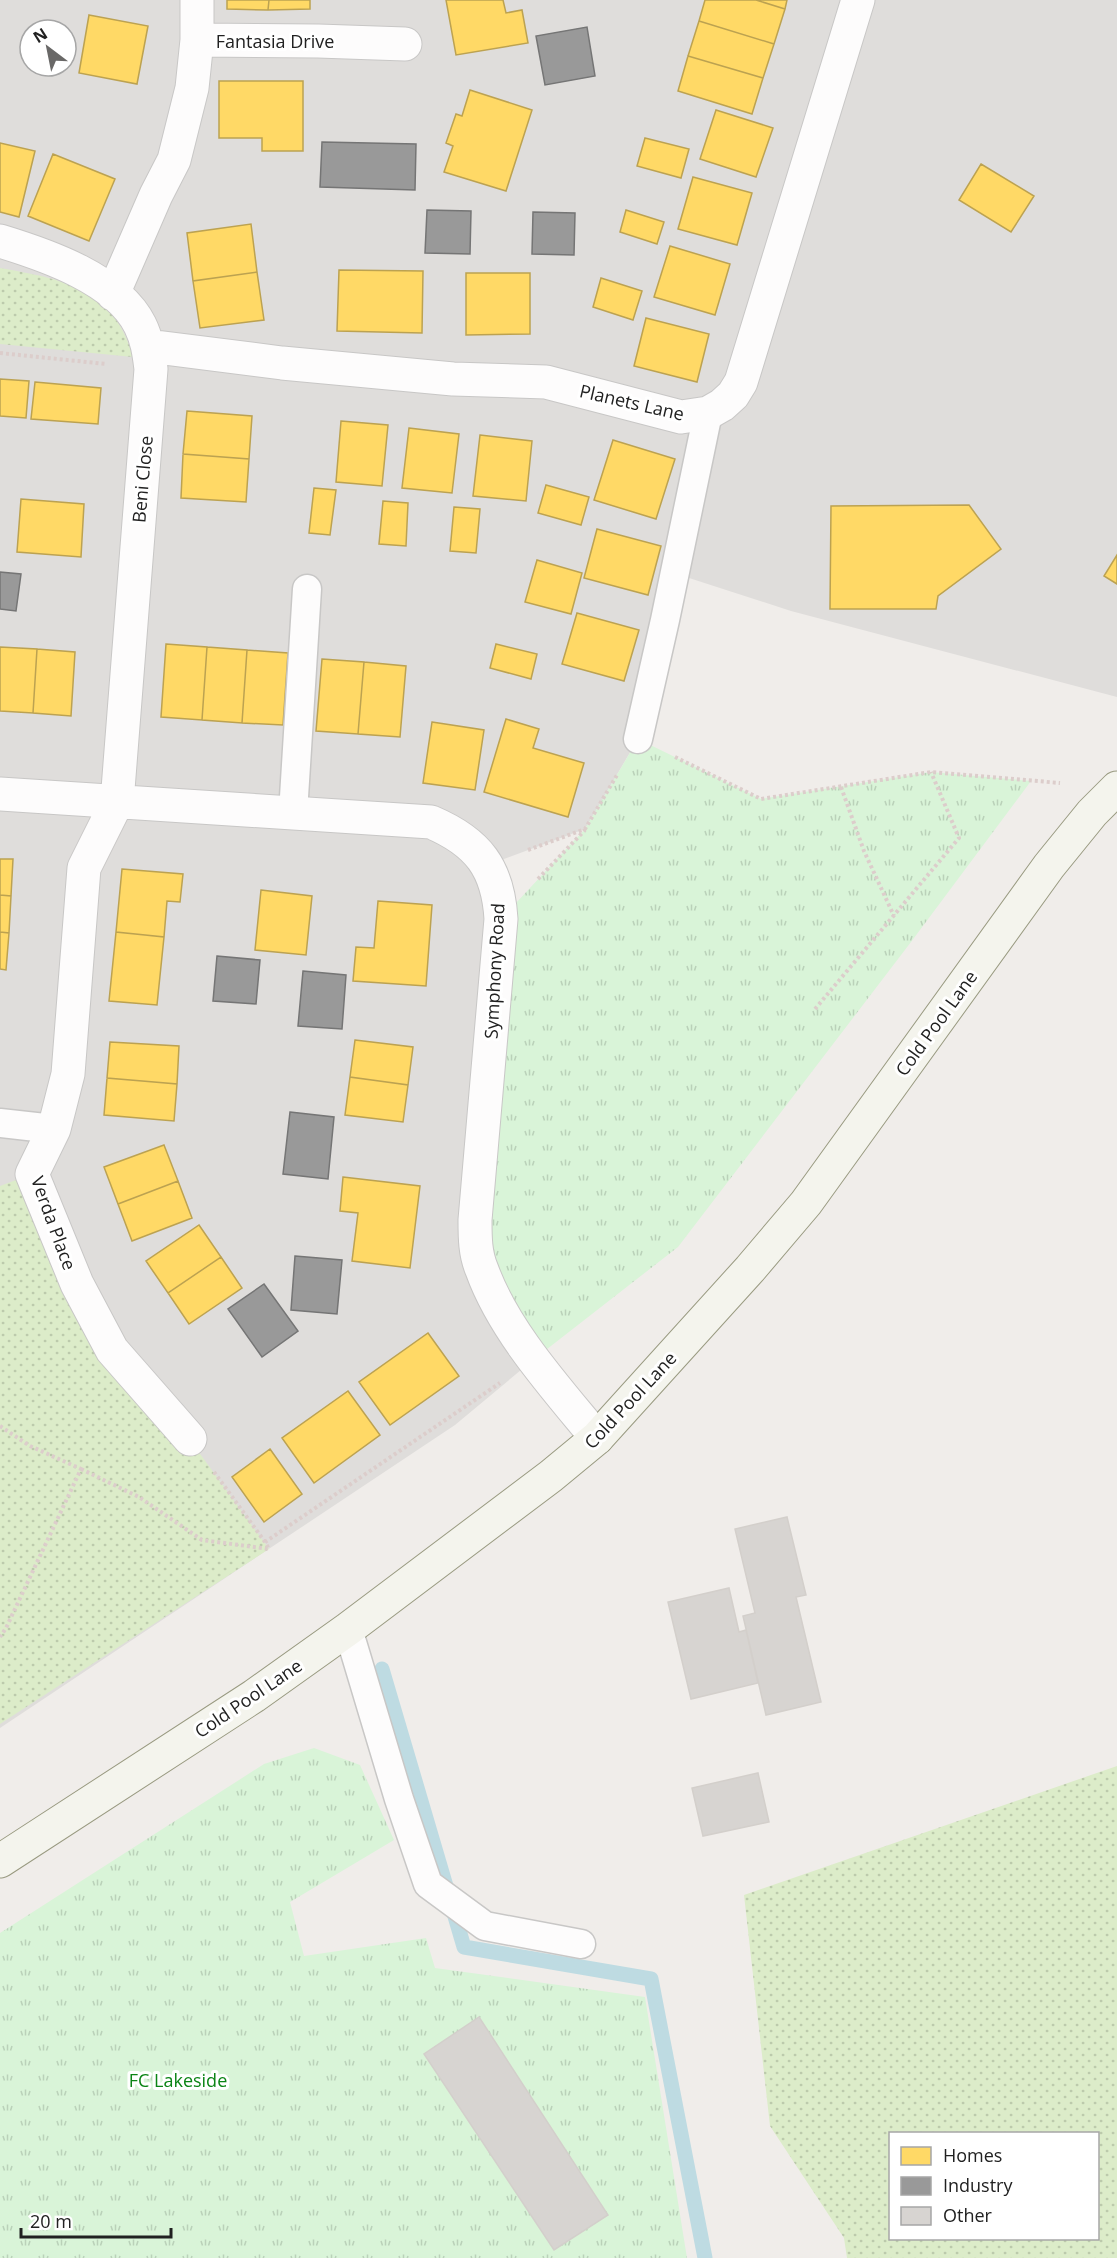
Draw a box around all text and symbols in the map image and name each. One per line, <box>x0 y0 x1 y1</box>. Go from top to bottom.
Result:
north arrow <box>18 18 78 78</box>
text: N <box>29 23 51 48</box>
street label: Fantasia Drive <box>216 29 334 53</box>
street label: Planets Lane <box>577 378 687 426</box>
street label: Beni Close <box>126 434 158 524</box>
street label: Symphony Road <box>478 902 510 1040</box>
street label: Cold Pool Lane <box>890 966 982 1080</box>
street label: Verda Place <box>26 1173 82 1273</box>
street label: Cold Pool Lane <box>579 1346 681 1454</box>
street label: Cold Pool Lane <box>190 1653 306 1743</box>
park label: FC Lakeside <box>129 2068 227 2092</box>
legend <box>889 2132 1099 2240</box>
text: Homes <box>943 2143 1002 2167</box>
text: Industry <box>943 2173 1013 2197</box>
scale bar <box>21 2201 171 2239</box>
text: Other <box>943 2203 993 2227</box>
text: 20 m <box>30 2209 72 2233</box>

